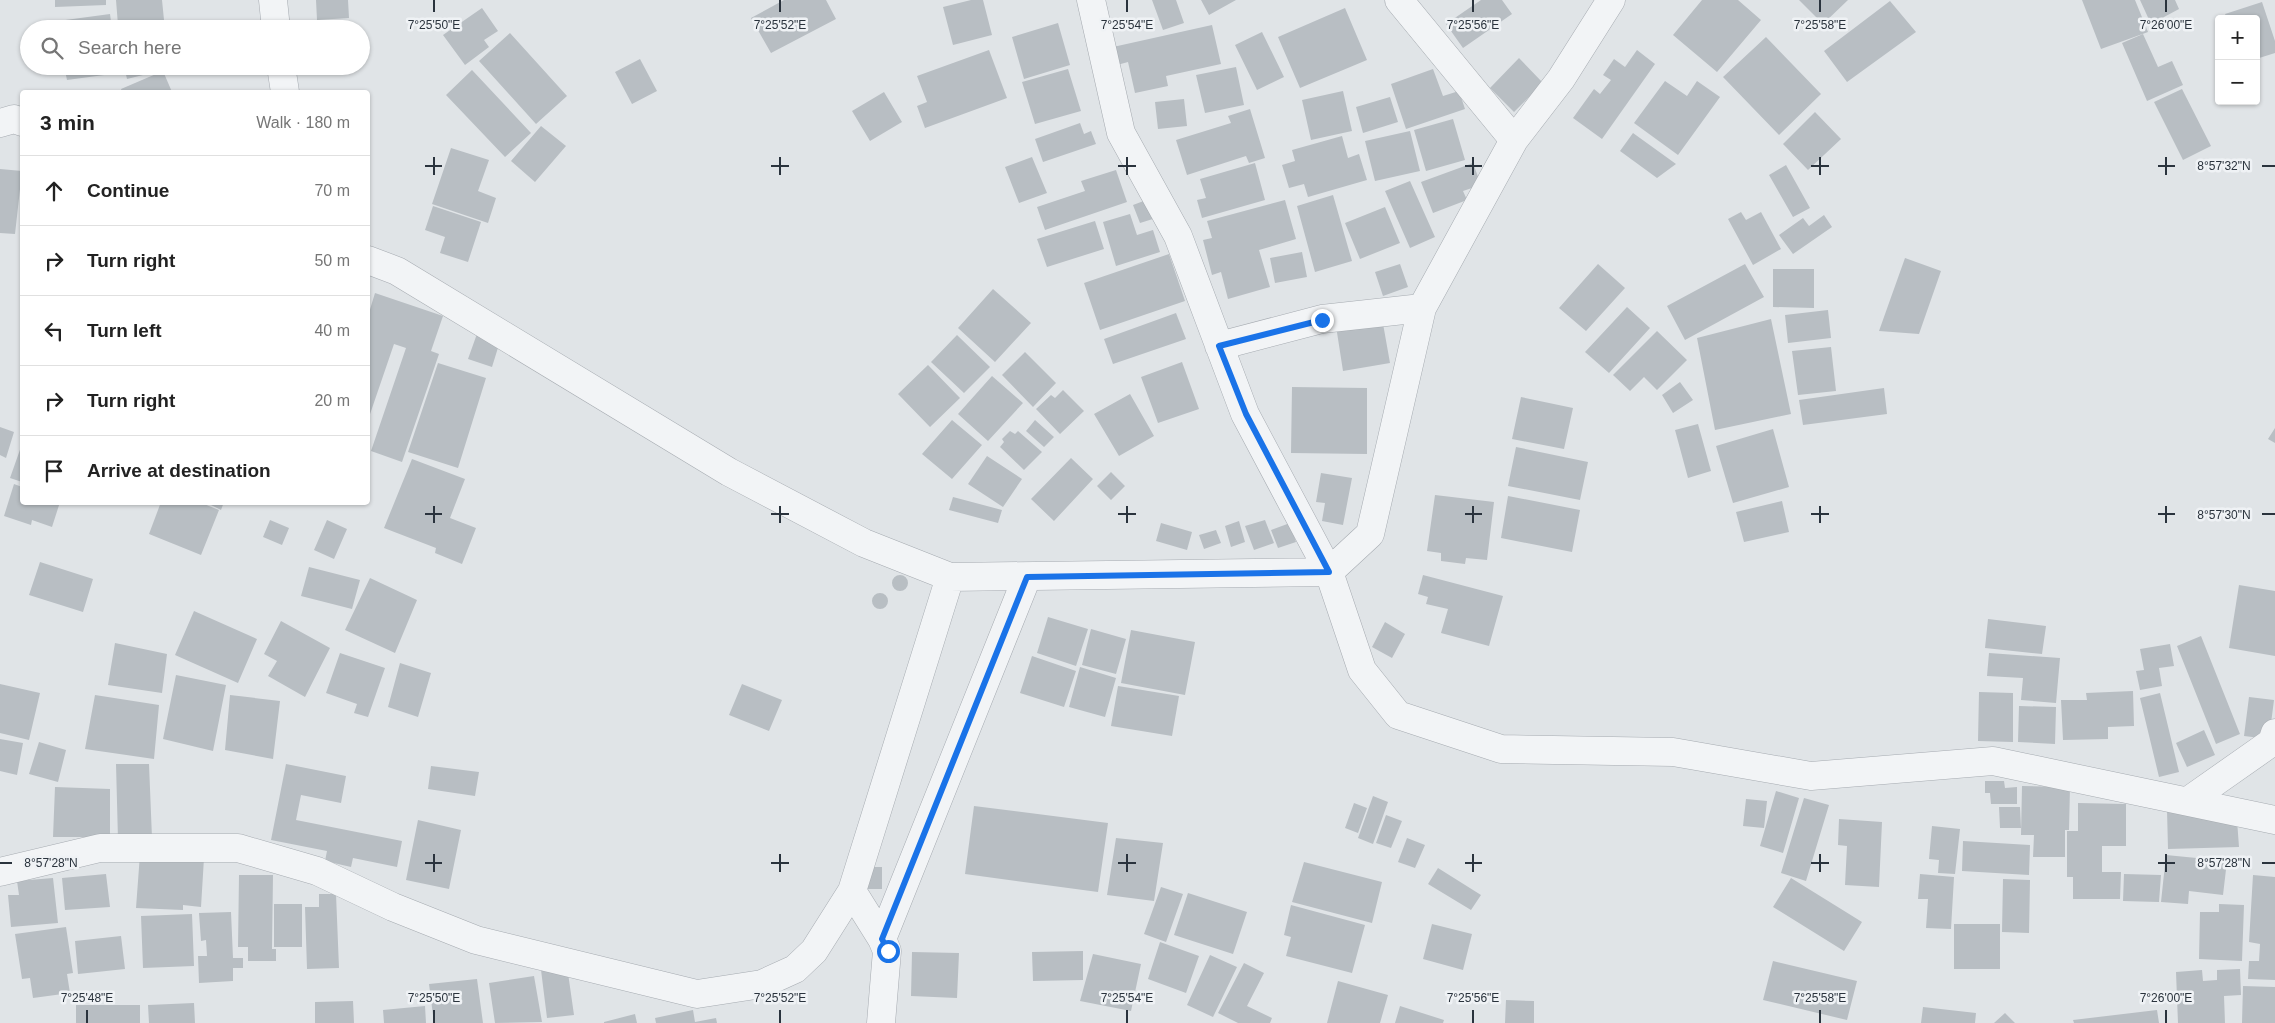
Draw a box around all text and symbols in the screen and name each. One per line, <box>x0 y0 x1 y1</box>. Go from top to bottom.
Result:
map controls <box>2215 15 2260 105</box>
button: + <box>2215 15 2260 60</box>
text: 7°25'50"E <box>408 18 460 32</box>
text: 7°25'52"E <box>754 18 806 32</box>
text: 7°25'54"E <box>1101 18 1153 32</box>
text: 7°25'56"E <box>1447 18 1499 32</box>
text: 7°25'58"E <box>1794 18 1846 32</box>
text: 7°26'00"E <box>2140 18 2192 32</box>
search box <box>20 20 370 75</box>
icon: search <box>38 34 66 62</box>
text: Search here <box>78 37 182 58</box>
button: − <box>2215 60 2260 105</box>
text: 3 min <box>40 111 95 134</box>
text: Walk · 180 m <box>256 114 350 131</box>
text: 8°57'32"N <box>2197 159 2251 173</box>
icon: ahead <box>40 177 68 205</box>
text: Continue <box>87 180 169 201</box>
text: 70 m <box>314 182 350 199</box>
icon: right <box>40 247 68 275</box>
text: Turn right <box>87 250 175 271</box>
text: 50 m <box>314 252 350 269</box>
route end <box>1311 309 1334 332</box>
icon: left <box>40 317 68 345</box>
text: Turn left <box>87 320 162 341</box>
text: 40 m <box>314 322 350 339</box>
icon: right <box>40 387 68 415</box>
text: Turn right <box>87 390 175 411</box>
text: 20 m <box>314 392 350 409</box>
icon: arrive <box>40 457 68 485</box>
text: Arrive at destination <box>87 460 271 481</box>
text: 8°57'30"N <box>2197 508 2251 522</box>
text: 8°57'28"N <box>24 856 78 870</box>
text: 8°57'28"N <box>2197 856 2251 870</box>
route start <box>877 940 900 963</box>
text: 7°25'48"E <box>61 991 113 1005</box>
text: 7°25'50"E <box>408 991 460 1005</box>
text: 7°25'52"E <box>754 991 806 1005</box>
text: 7°25'54"E <box>1101 991 1153 1005</box>
text: 7°25'56"E <box>1447 991 1499 1005</box>
text: 7°25'58"E <box>1794 991 1846 1005</box>
text: 7°26'00"E <box>2140 991 2192 1005</box>

